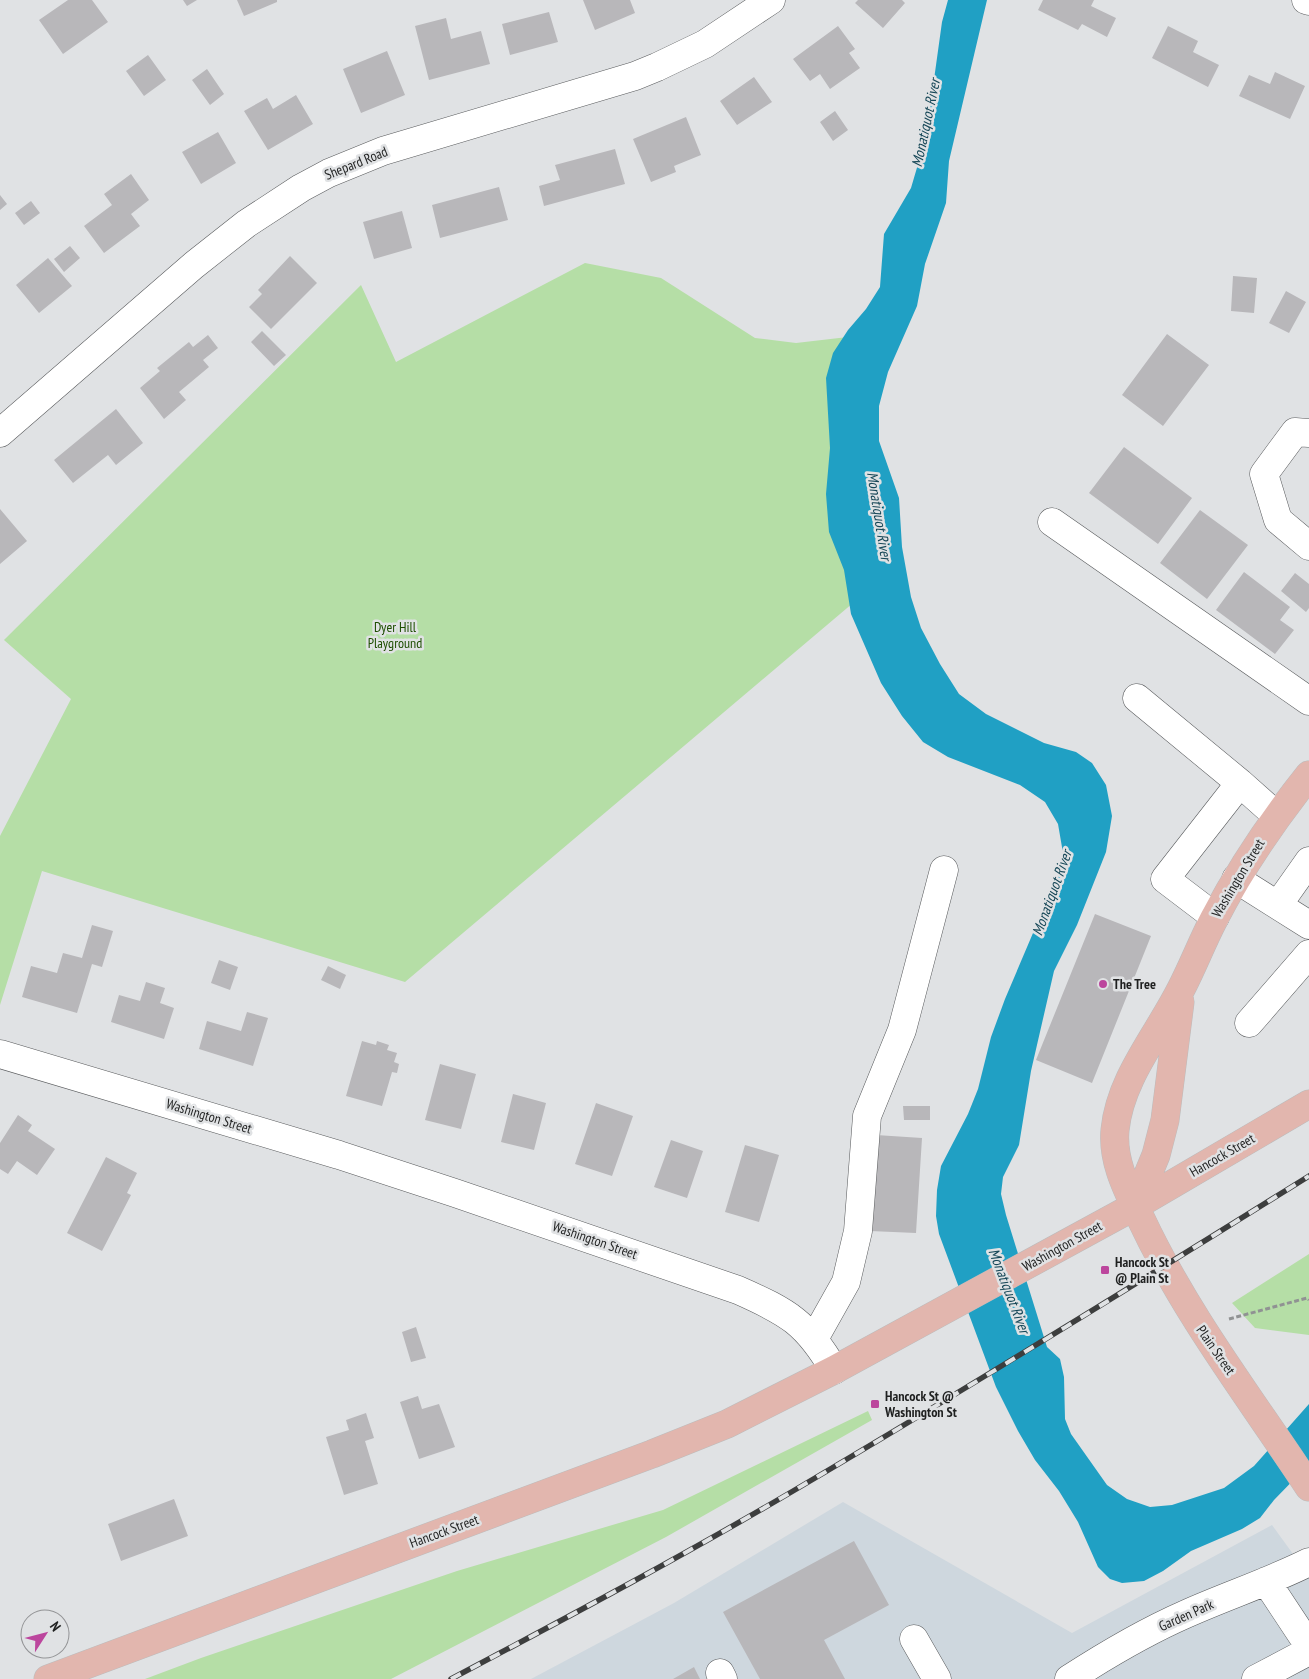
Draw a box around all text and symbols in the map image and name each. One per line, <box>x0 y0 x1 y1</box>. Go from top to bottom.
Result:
water label: Monatiquot River <box>907 75 944 169</box>
street label: Shepard Road <box>322 142 390 184</box>
water label: Monatiquot River <box>863 470 896 563</box>
park label: Dyer Hill Playground <box>368 618 422 652</box>
street label: Washington Street <box>1207 835 1269 921</box>
water label: Monatiquot River <box>1027 846 1076 938</box>
place label: The Tree <box>1113 975 1156 993</box>
marker: The Tree <box>1097 978 1109 990</box>
street label: Washington Street <box>164 1094 254 1138</box>
street label: Hancock Street <box>1186 1129 1258 1181</box>
street label: Washington Street <box>550 1217 640 1263</box>
street label: Washington Street <box>1019 1217 1105 1275</box>
water label: Monatiquot River <box>985 1246 1035 1338</box>
place label: Hancock St @ Plain St <box>1115 1253 1169 1287</box>
marker: Hancock St @ Plain St <box>1099 1264 1111 1276</box>
street label: Plain Street <box>1192 1322 1240 1378</box>
place label: Hancock St @ Washington St <box>884 1387 957 1421</box>
marker: Hancock St @ Washington St <box>869 1398 881 1410</box>
street label: Hancock Street <box>407 1510 481 1552</box>
street label: Garden Park <box>1156 1595 1217 1635</box>
north arrow <box>20 1609 70 1659</box>
text: N <box>46 1618 65 1635</box>

